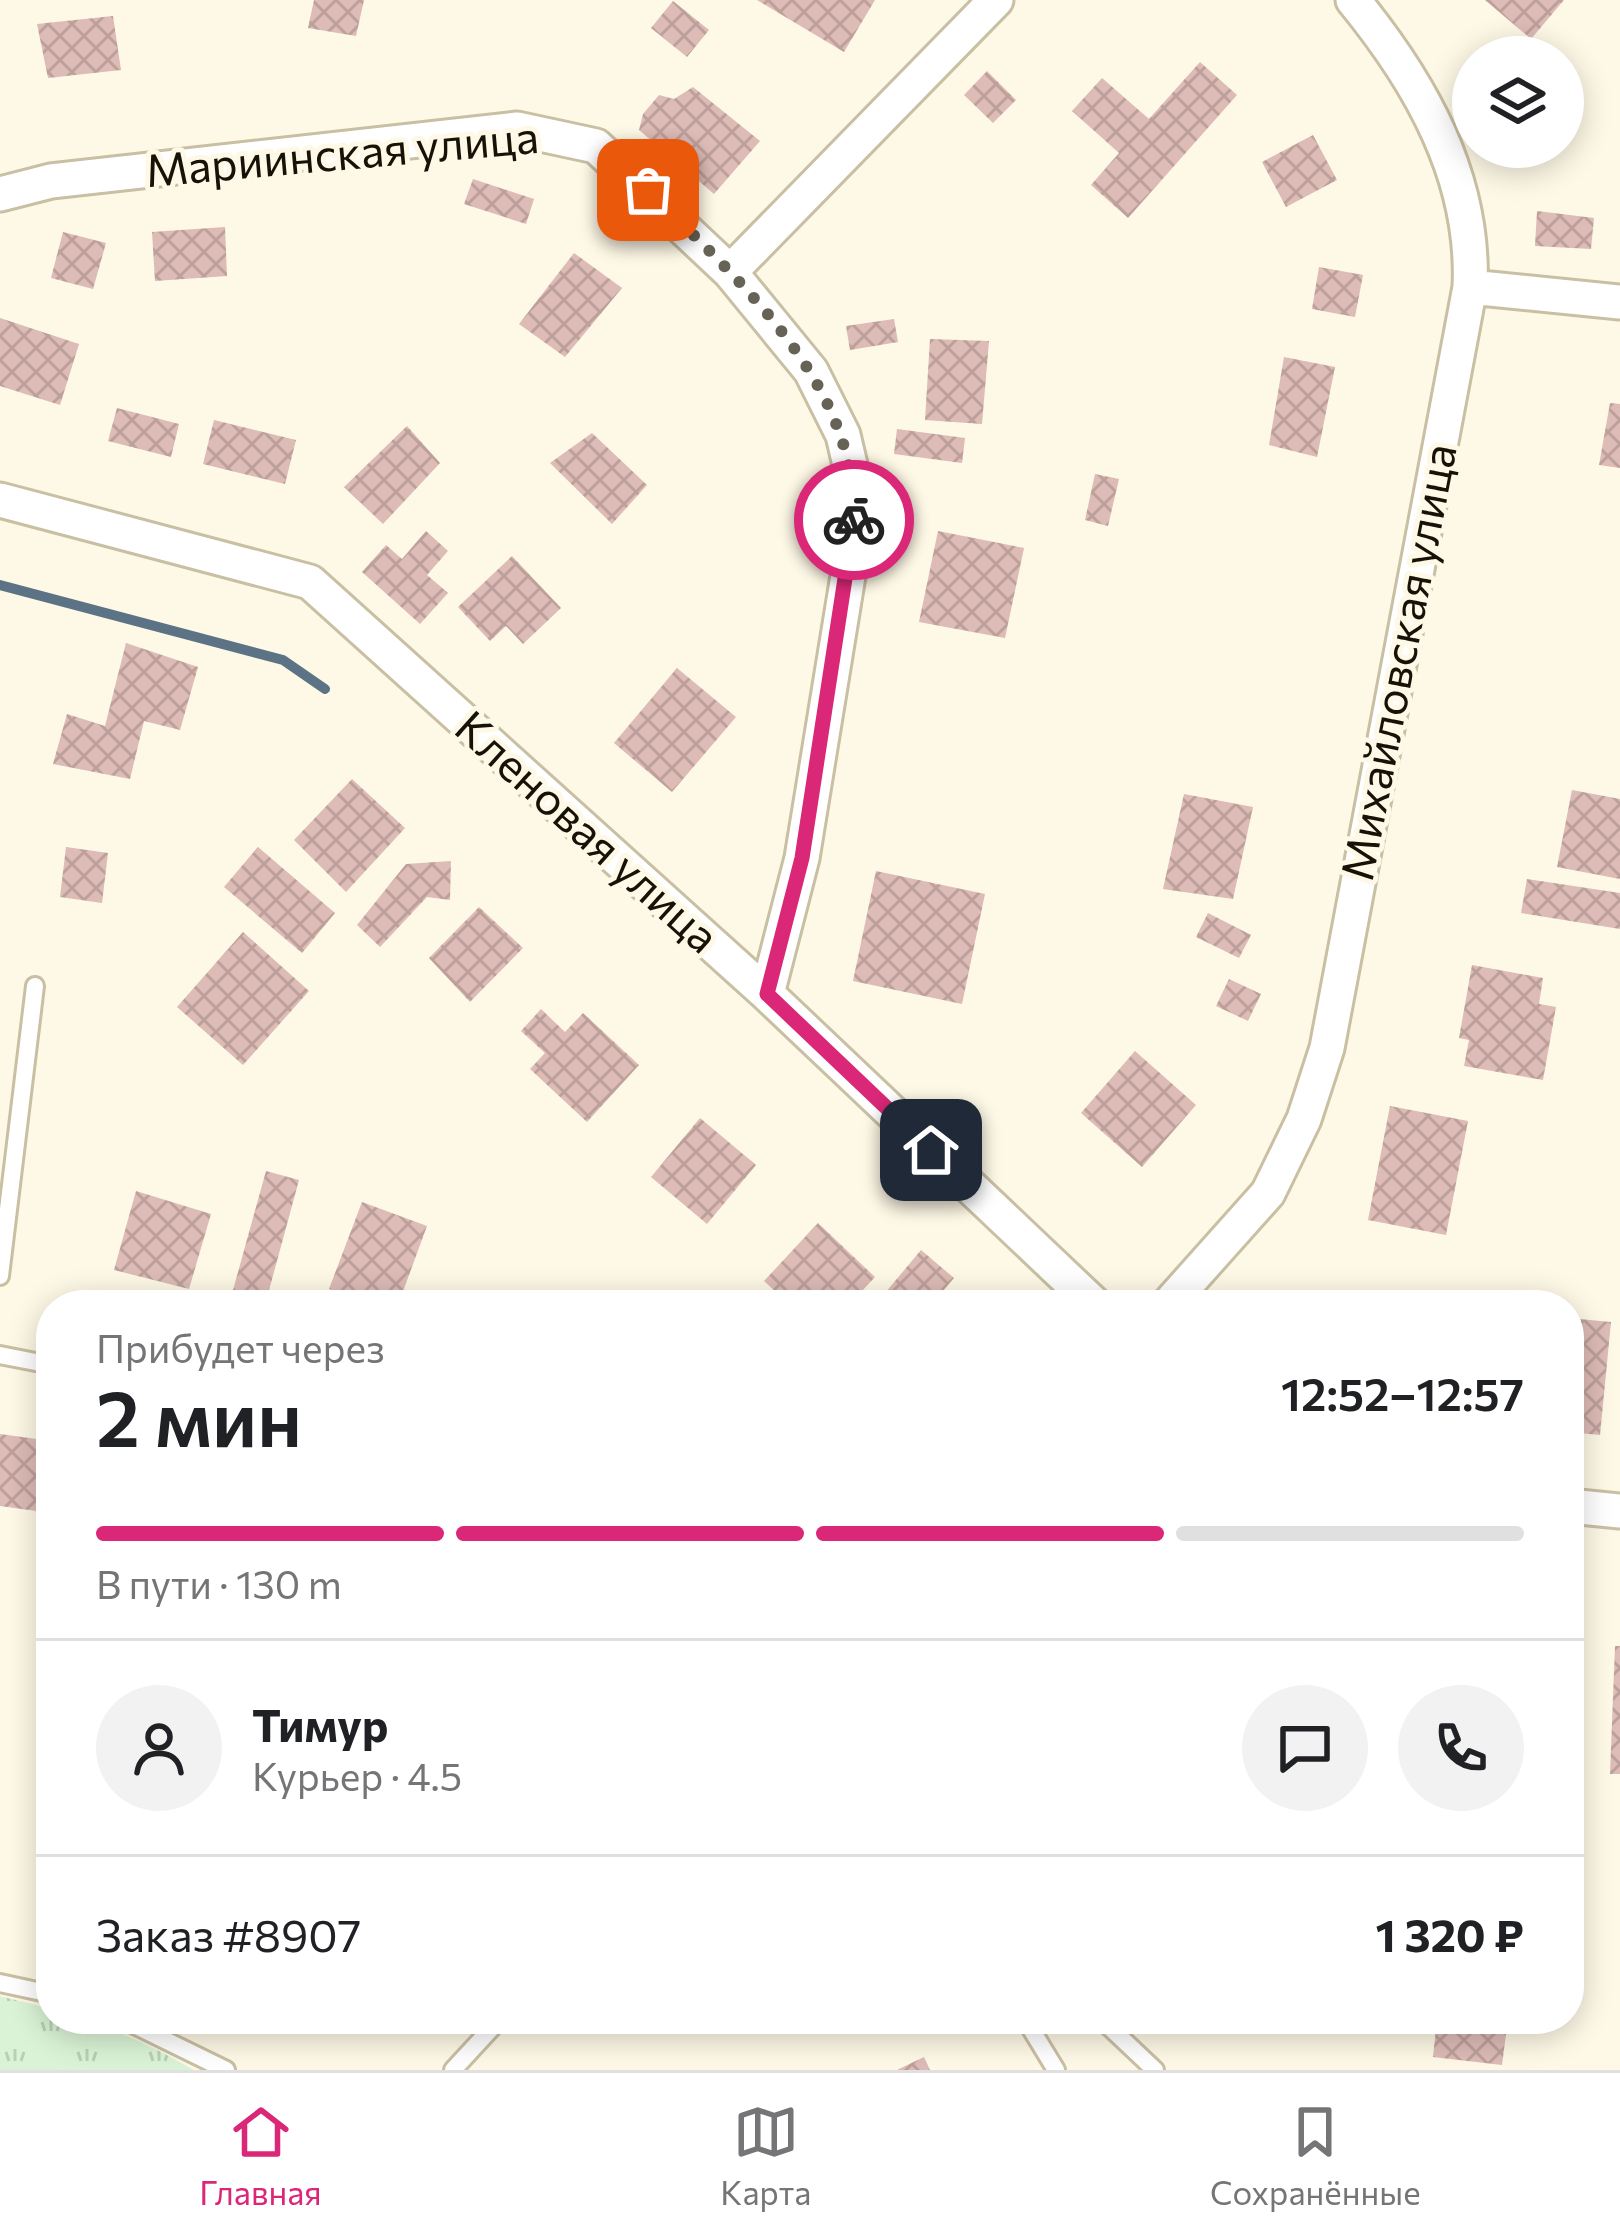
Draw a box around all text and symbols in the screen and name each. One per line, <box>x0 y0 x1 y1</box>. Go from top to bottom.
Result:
map controls <box>1452 36 1584 168</box>
button: layers <box>1452 36 1584 168</box>
street label: Мариинская улица <box>143 107 541 196</box>
pin <box>597 139 699 241</box>
icon: bag <box>615 157 681 223</box>
street label: Михайловская улица <box>1327 438 1466 885</box>
courier <box>794 460 914 580</box>
icon: bike <box>821 487 887 553</box>
street label: Кленовая улица <box>446 698 732 963</box>
pin <box>880 1099 982 1201</box>
icon: home <box>898 1117 964 1183</box>
text: Прибудет через <box>96 1323 385 1371</box>
text: 12:52–12:57 <box>1281 1365 1524 1420</box>
text: 2 мин <box>96 1368 302 1463</box>
text: В пути · 130 m <box>96 1559 342 1607</box>
button: person <box>96 1685 222 1811</box>
button: chat <box>1242 1685 1368 1811</box>
button: phone <box>1398 1685 1524 1811</box>
text: Тимур <box>252 1696 388 1751</box>
text: Курьер · 4.5 <box>252 1751 462 1799</box>
text: Заказ #8907 <box>96 1906 361 1961</box>
text: 1 320 ₽ <box>1376 1906 1524 1961</box>
tab: Главная <box>199 2099 322 2212</box>
tab: Карта <box>720 2099 811 2212</box>
tab: Сохранённые <box>1210 2099 1421 2212</box>

